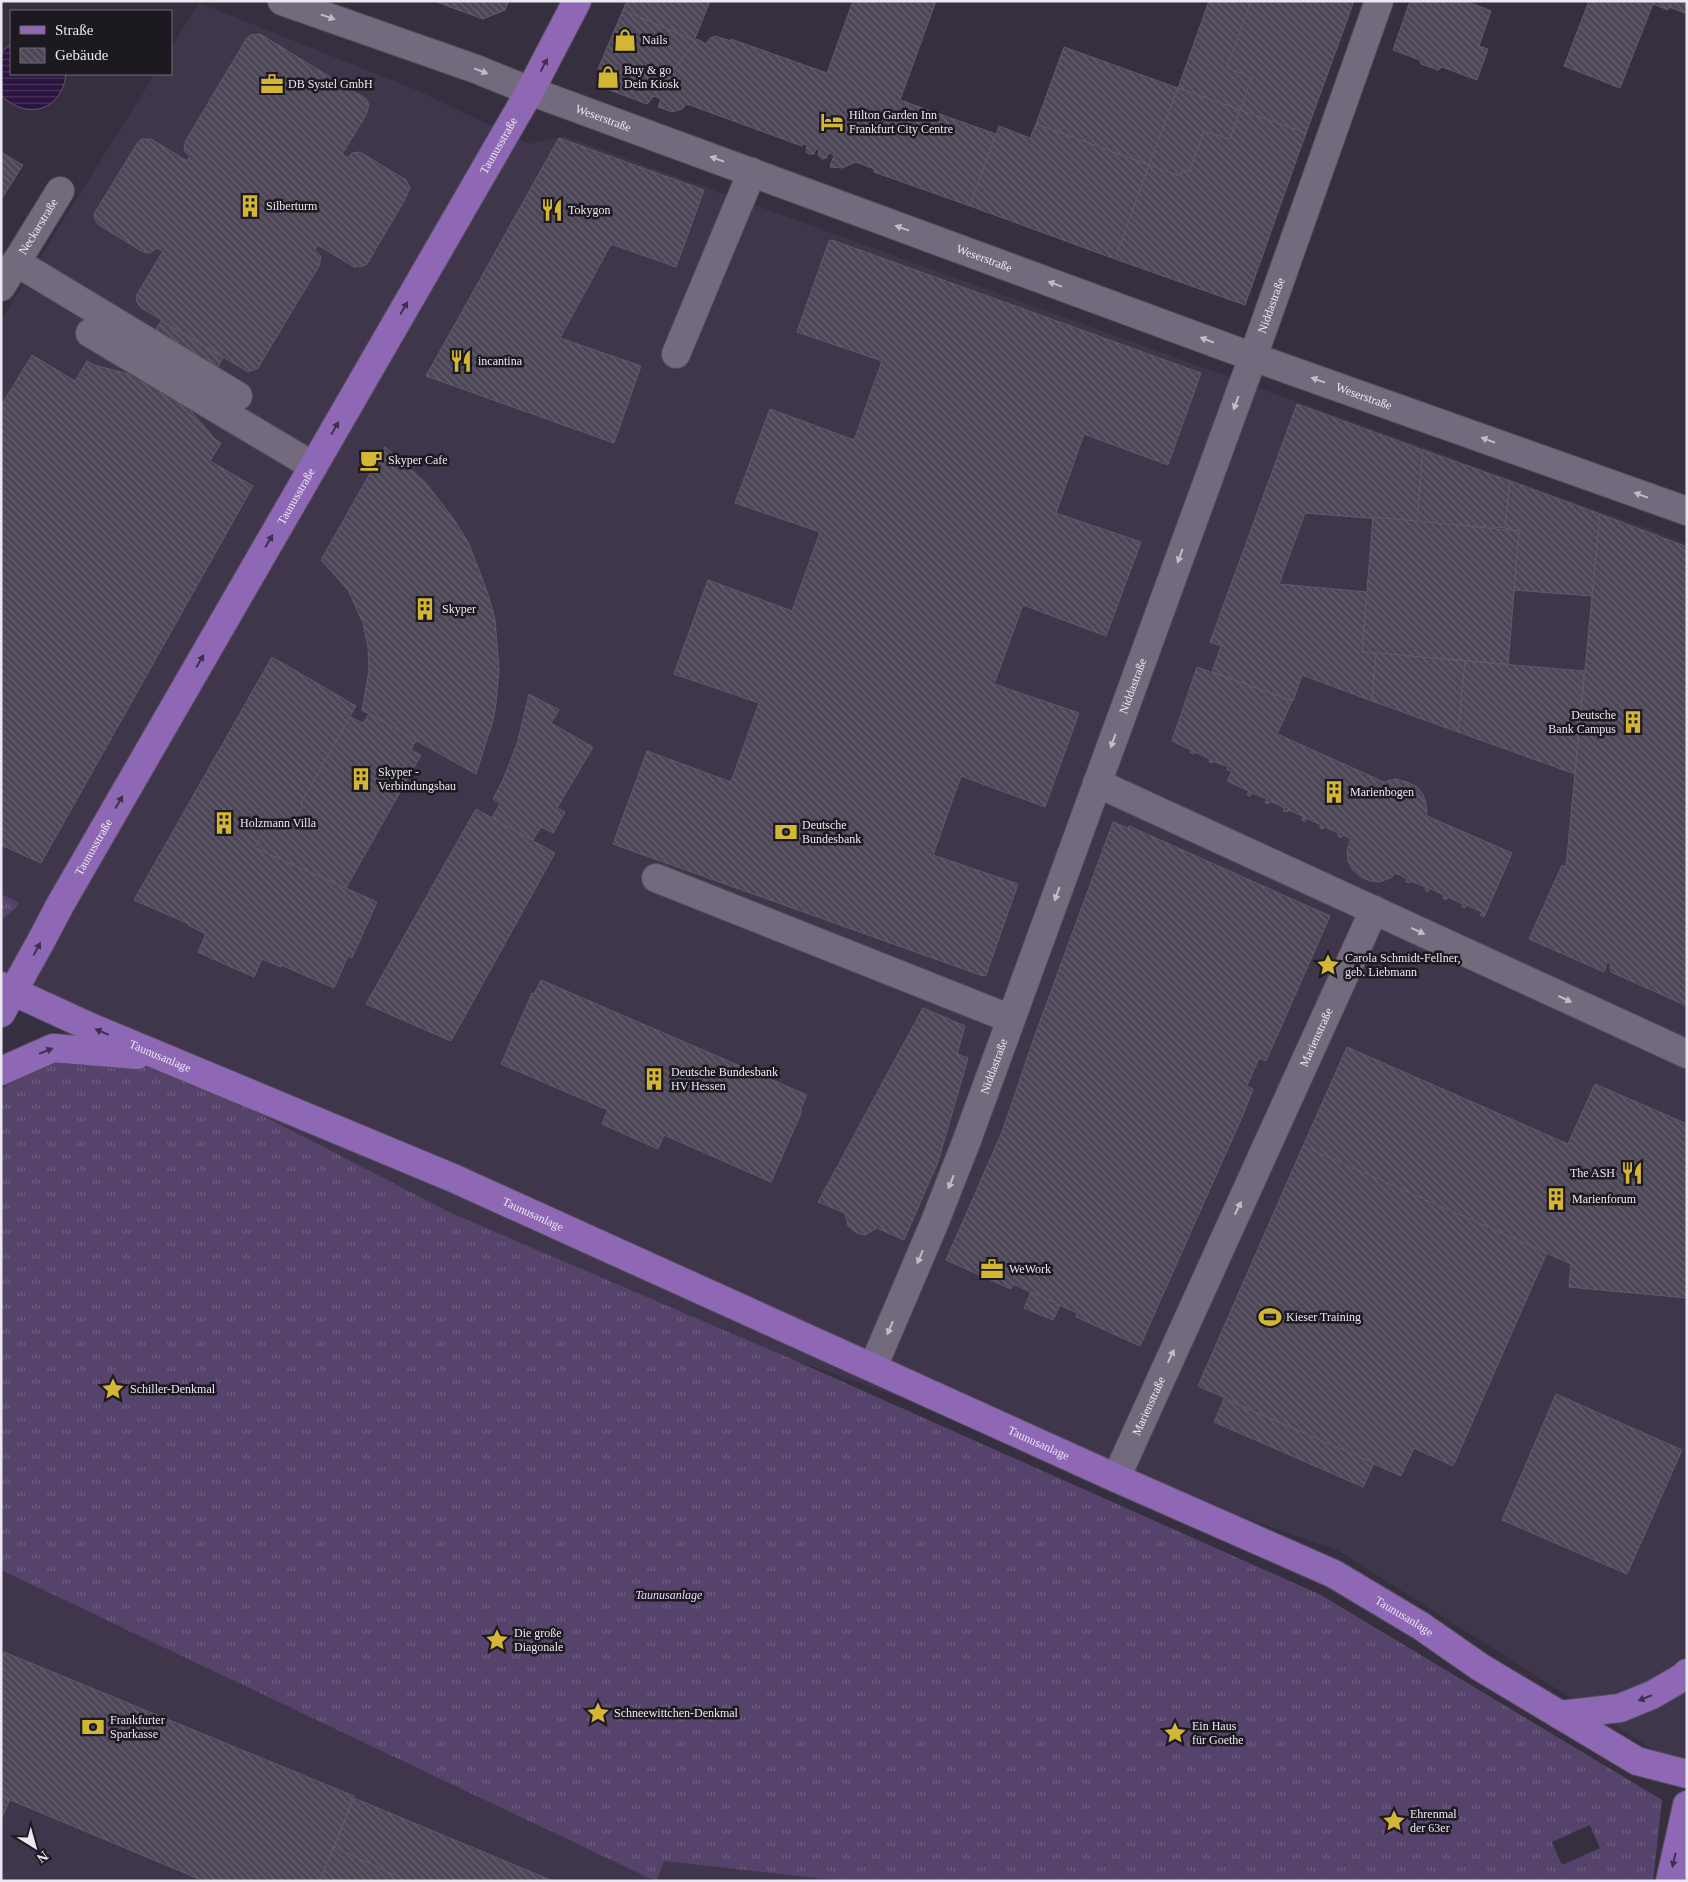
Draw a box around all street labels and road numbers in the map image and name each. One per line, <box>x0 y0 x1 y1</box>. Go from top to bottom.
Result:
street label: Weserstraße <box>574 101 633 135</box>
street label: Taunusstraße <box>477 115 520 176</box>
street label: Neckarstraße <box>16 196 61 257</box>
street label: Weserstraße <box>955 242 1014 275</box>
street label: Niddastraße <box>1255 276 1288 335</box>
street label: Weserstraße <box>1334 380 1394 413</box>
street label: Taunusstraße <box>274 465 318 527</box>
street label: Niddastraße <box>1116 656 1149 716</box>
street label: Taunusstraße <box>72 816 115 878</box>
street label: Marienstraße <box>1297 1006 1336 1069</box>
street label: Taunusanlage <box>127 1037 193 1075</box>
street label: Niddastraße <box>977 1037 1010 1096</box>
street label: Taunusanlage <box>500 1194 566 1234</box>
street label: Marienstraße <box>1129 1374 1168 1438</box>
street label: Taunusanlage <box>1006 1423 1072 1463</box>
street label: Taunusanlage <box>1372 1593 1436 1639</box>

